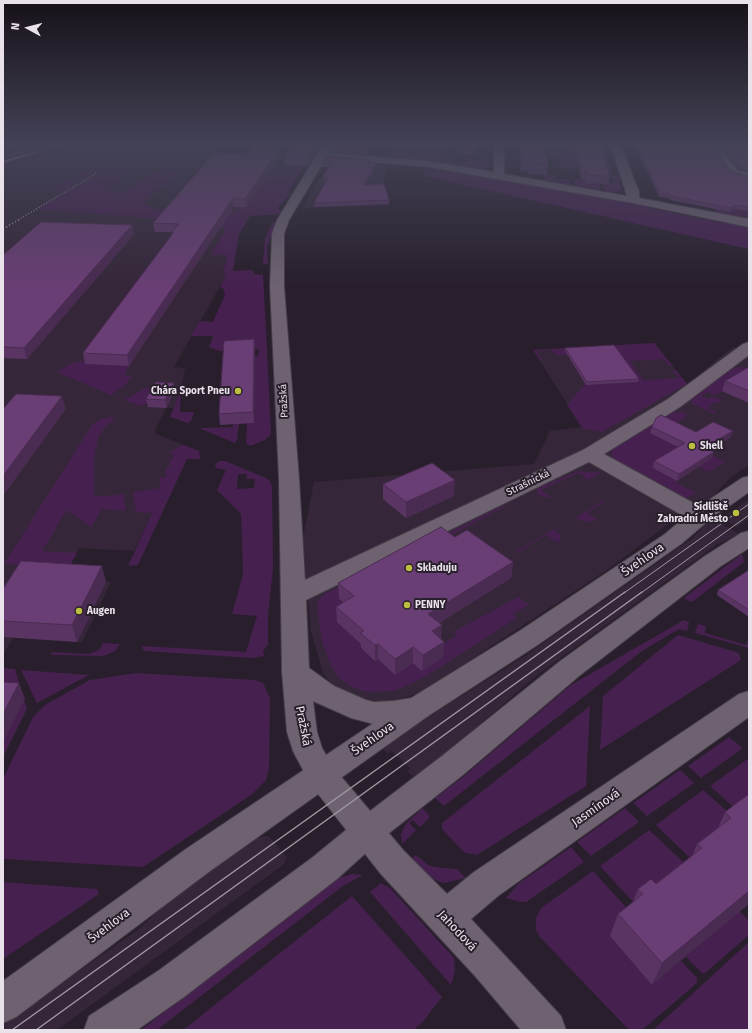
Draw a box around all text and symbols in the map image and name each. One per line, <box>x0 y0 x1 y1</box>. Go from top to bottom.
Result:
north arrow <box>8 8 48 48</box>
text: N <box>9 22 22 31</box>
street label: Pražská <box>277 384 291 418</box>
place label: Chára Sport Pneu <box>151 385 230 397</box>
marker: Chára Sport Pneu <box>233 386 243 396</box>
place label: Shell <box>700 440 723 452</box>
marker: Shell <box>687 441 697 451</box>
street label: Strašnická <box>504 467 552 499</box>
place label: Sídliště Zahradní Město <box>658 501 728 524</box>
marker: Sídliště Zahradní Město <box>731 508 741 518</box>
street label: Švehlova <box>619 540 667 580</box>
place label: Skladuju <box>417 562 457 574</box>
marker: Skladuju <box>404 563 414 573</box>
place label: PENNY <box>415 599 445 611</box>
marker: PENNY <box>402 600 412 610</box>
place label: Augen <box>87 605 115 617</box>
marker: Augen <box>74 606 84 616</box>
street label: Pražská <box>292 705 314 747</box>
street label: Švehlova <box>349 719 397 759</box>
street label: Jasmínová <box>569 786 623 830</box>
street label: Švehlova <box>85 906 133 946</box>
street label: Jahodová <box>434 908 480 954</box>

